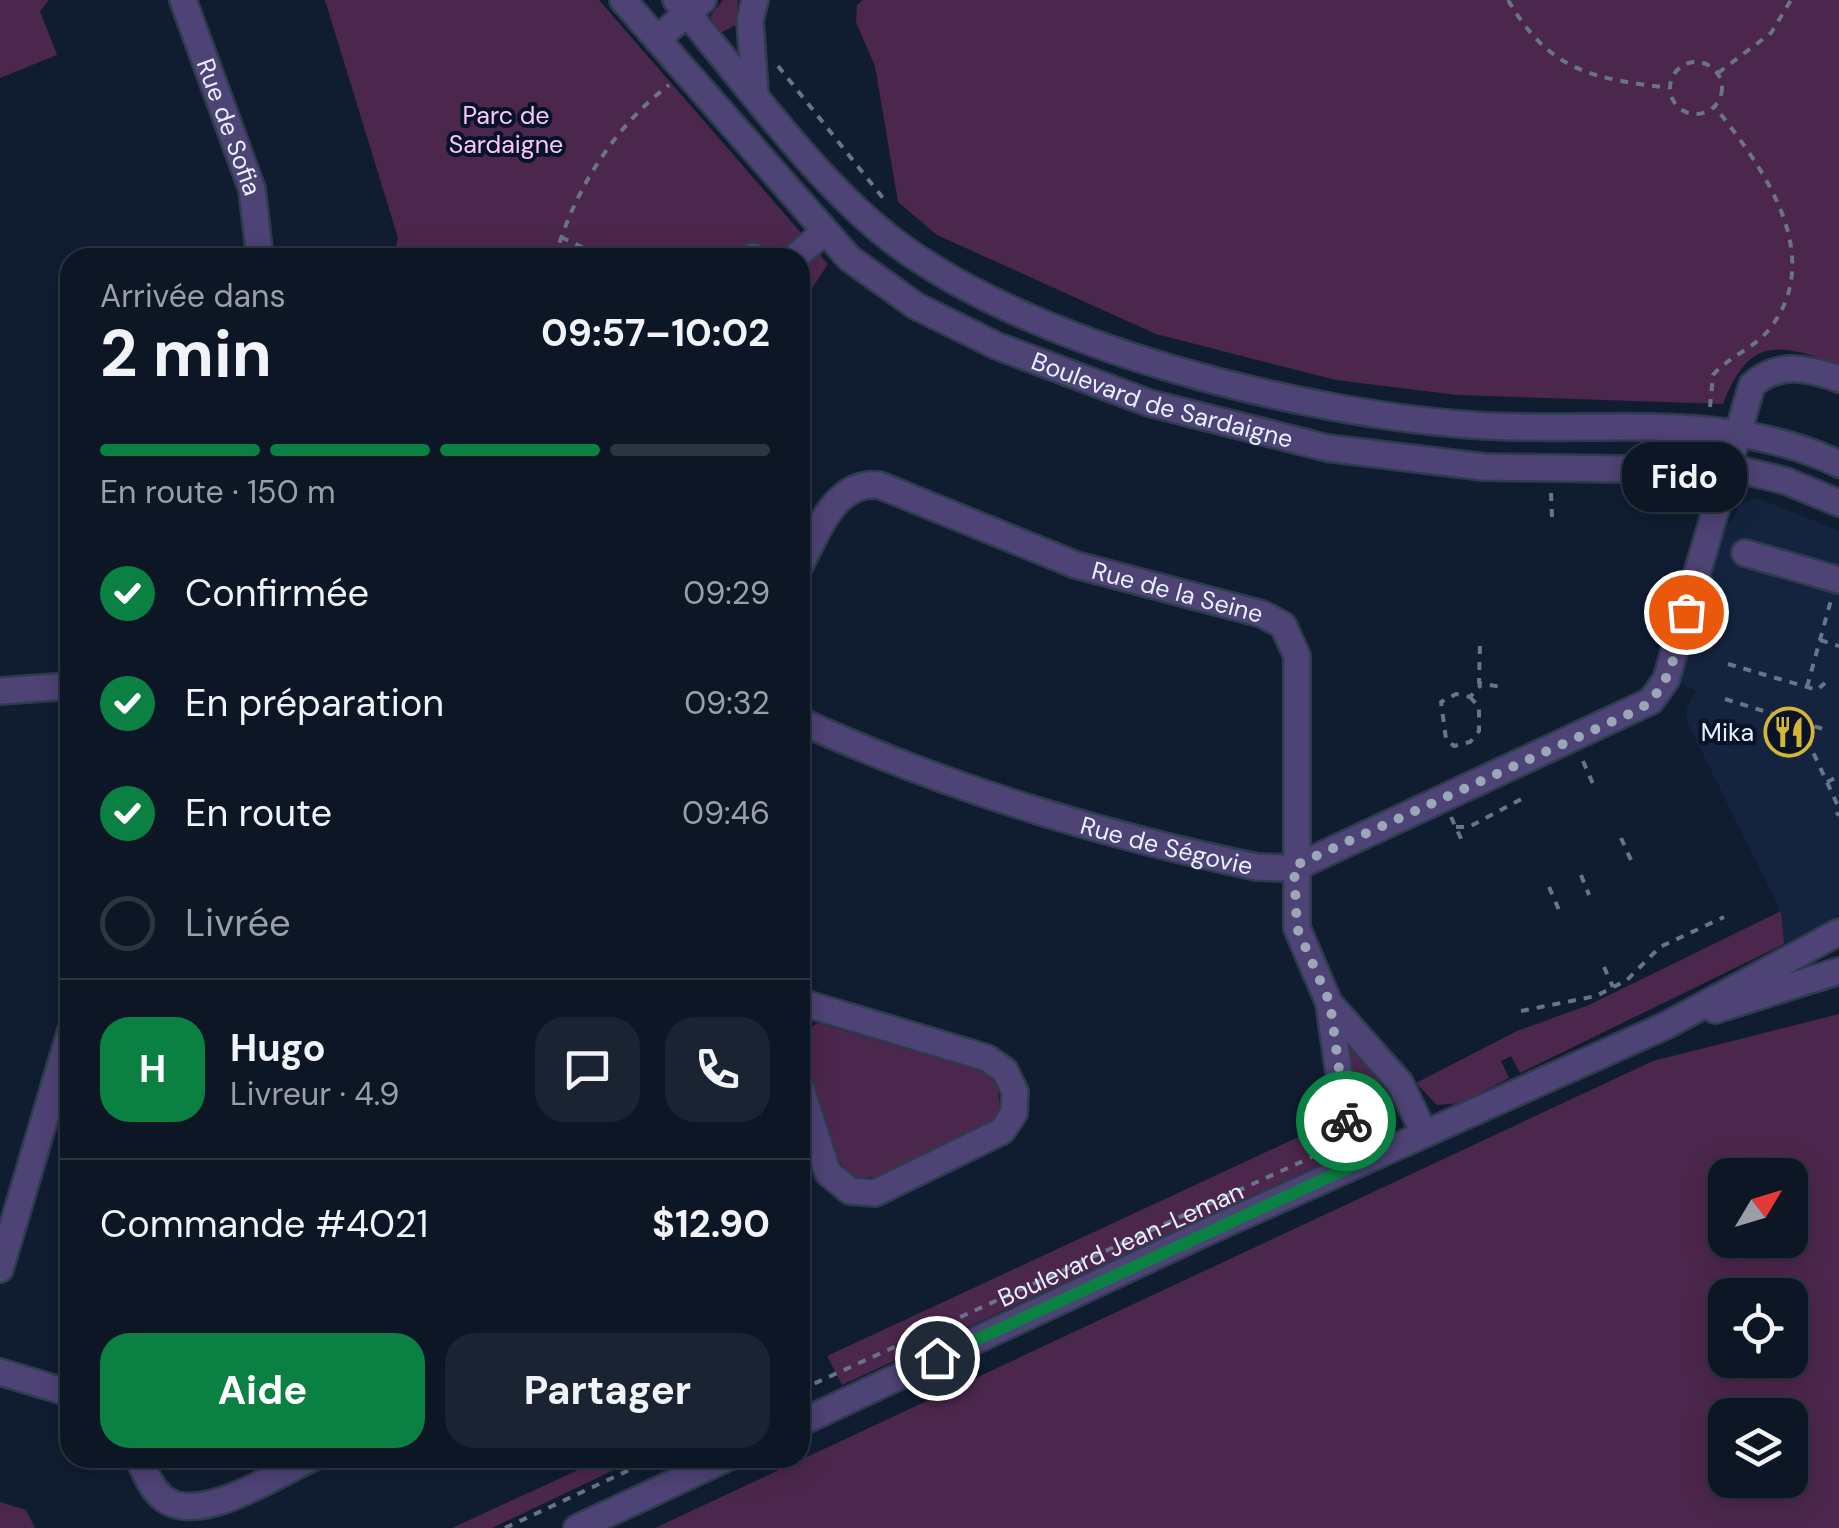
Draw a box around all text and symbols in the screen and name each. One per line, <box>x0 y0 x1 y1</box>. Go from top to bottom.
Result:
street label: Rue de Sofia <box>189 54 269 200</box>
park label: Parc de Sardaigne <box>449 99 563 161</box>
text: Arrivée dans <box>100 275 285 317</box>
text: 09:57–10:02 <box>541 308 770 358</box>
text: 2 min <box>100 312 272 396</box>
street label: Boulevard de Sardaigne <box>1027 344 1296 456</box>
callout: Fido <box>1624 442 1748 512</box>
text: Fido <box>1651 456 1718 498</box>
text: En route · 150 m <box>100 471 336 513</box>
street label: Rue de la Seine <box>1088 554 1267 631</box>
icon: check <box>100 566 155 621</box>
text: Confirmée <box>185 568 369 618</box>
pin <box>1644 570 1729 655</box>
text: 09:29 <box>683 572 770 614</box>
icon: bag <box>1659 585 1714 640</box>
icon: check <box>100 676 155 731</box>
text: En préparation <box>185 678 444 728</box>
text: 09:32 <box>684 682 770 724</box>
restaurant icon: Mika <box>1763 706 1815 758</box>
place label: Mika <box>1701 716 1754 749</box>
icon: check <box>100 786 155 841</box>
text: En route <box>185 788 332 838</box>
text: 09:46 <box>682 792 770 834</box>
street label: Rue de Ségovie <box>1077 809 1256 883</box>
text: Livrée <box>185 898 291 948</box>
button: chat <box>535 1017 640 1122</box>
button: phone <box>665 1017 770 1122</box>
text: Hugo <box>230 1023 326 1073</box>
text: H <box>139 1044 166 1094</box>
courier <box>1296 1071 1396 1171</box>
text: Livreur · 4.9 <box>230 1073 399 1115</box>
icon: bike <box>1319 1094 1374 1149</box>
north arrow <box>1708 1158 1808 1258</box>
map controls <box>1708 1158 1808 1498</box>
street label: Boulevard Jean-Leman <box>993 1175 1249 1315</box>
text: Commande #4021 <box>100 1199 428 1249</box>
text: $12.90 <box>652 1199 770 1249</box>
button: locate <box>1708 1278 1808 1378</box>
pin <box>895 1316 980 1401</box>
icon: home <box>910 1331 965 1386</box>
button: Aide <box>100 1333 425 1448</box>
button: Partager <box>445 1333 770 1448</box>
button: layers <box>1708 1398 1808 1498</box>

